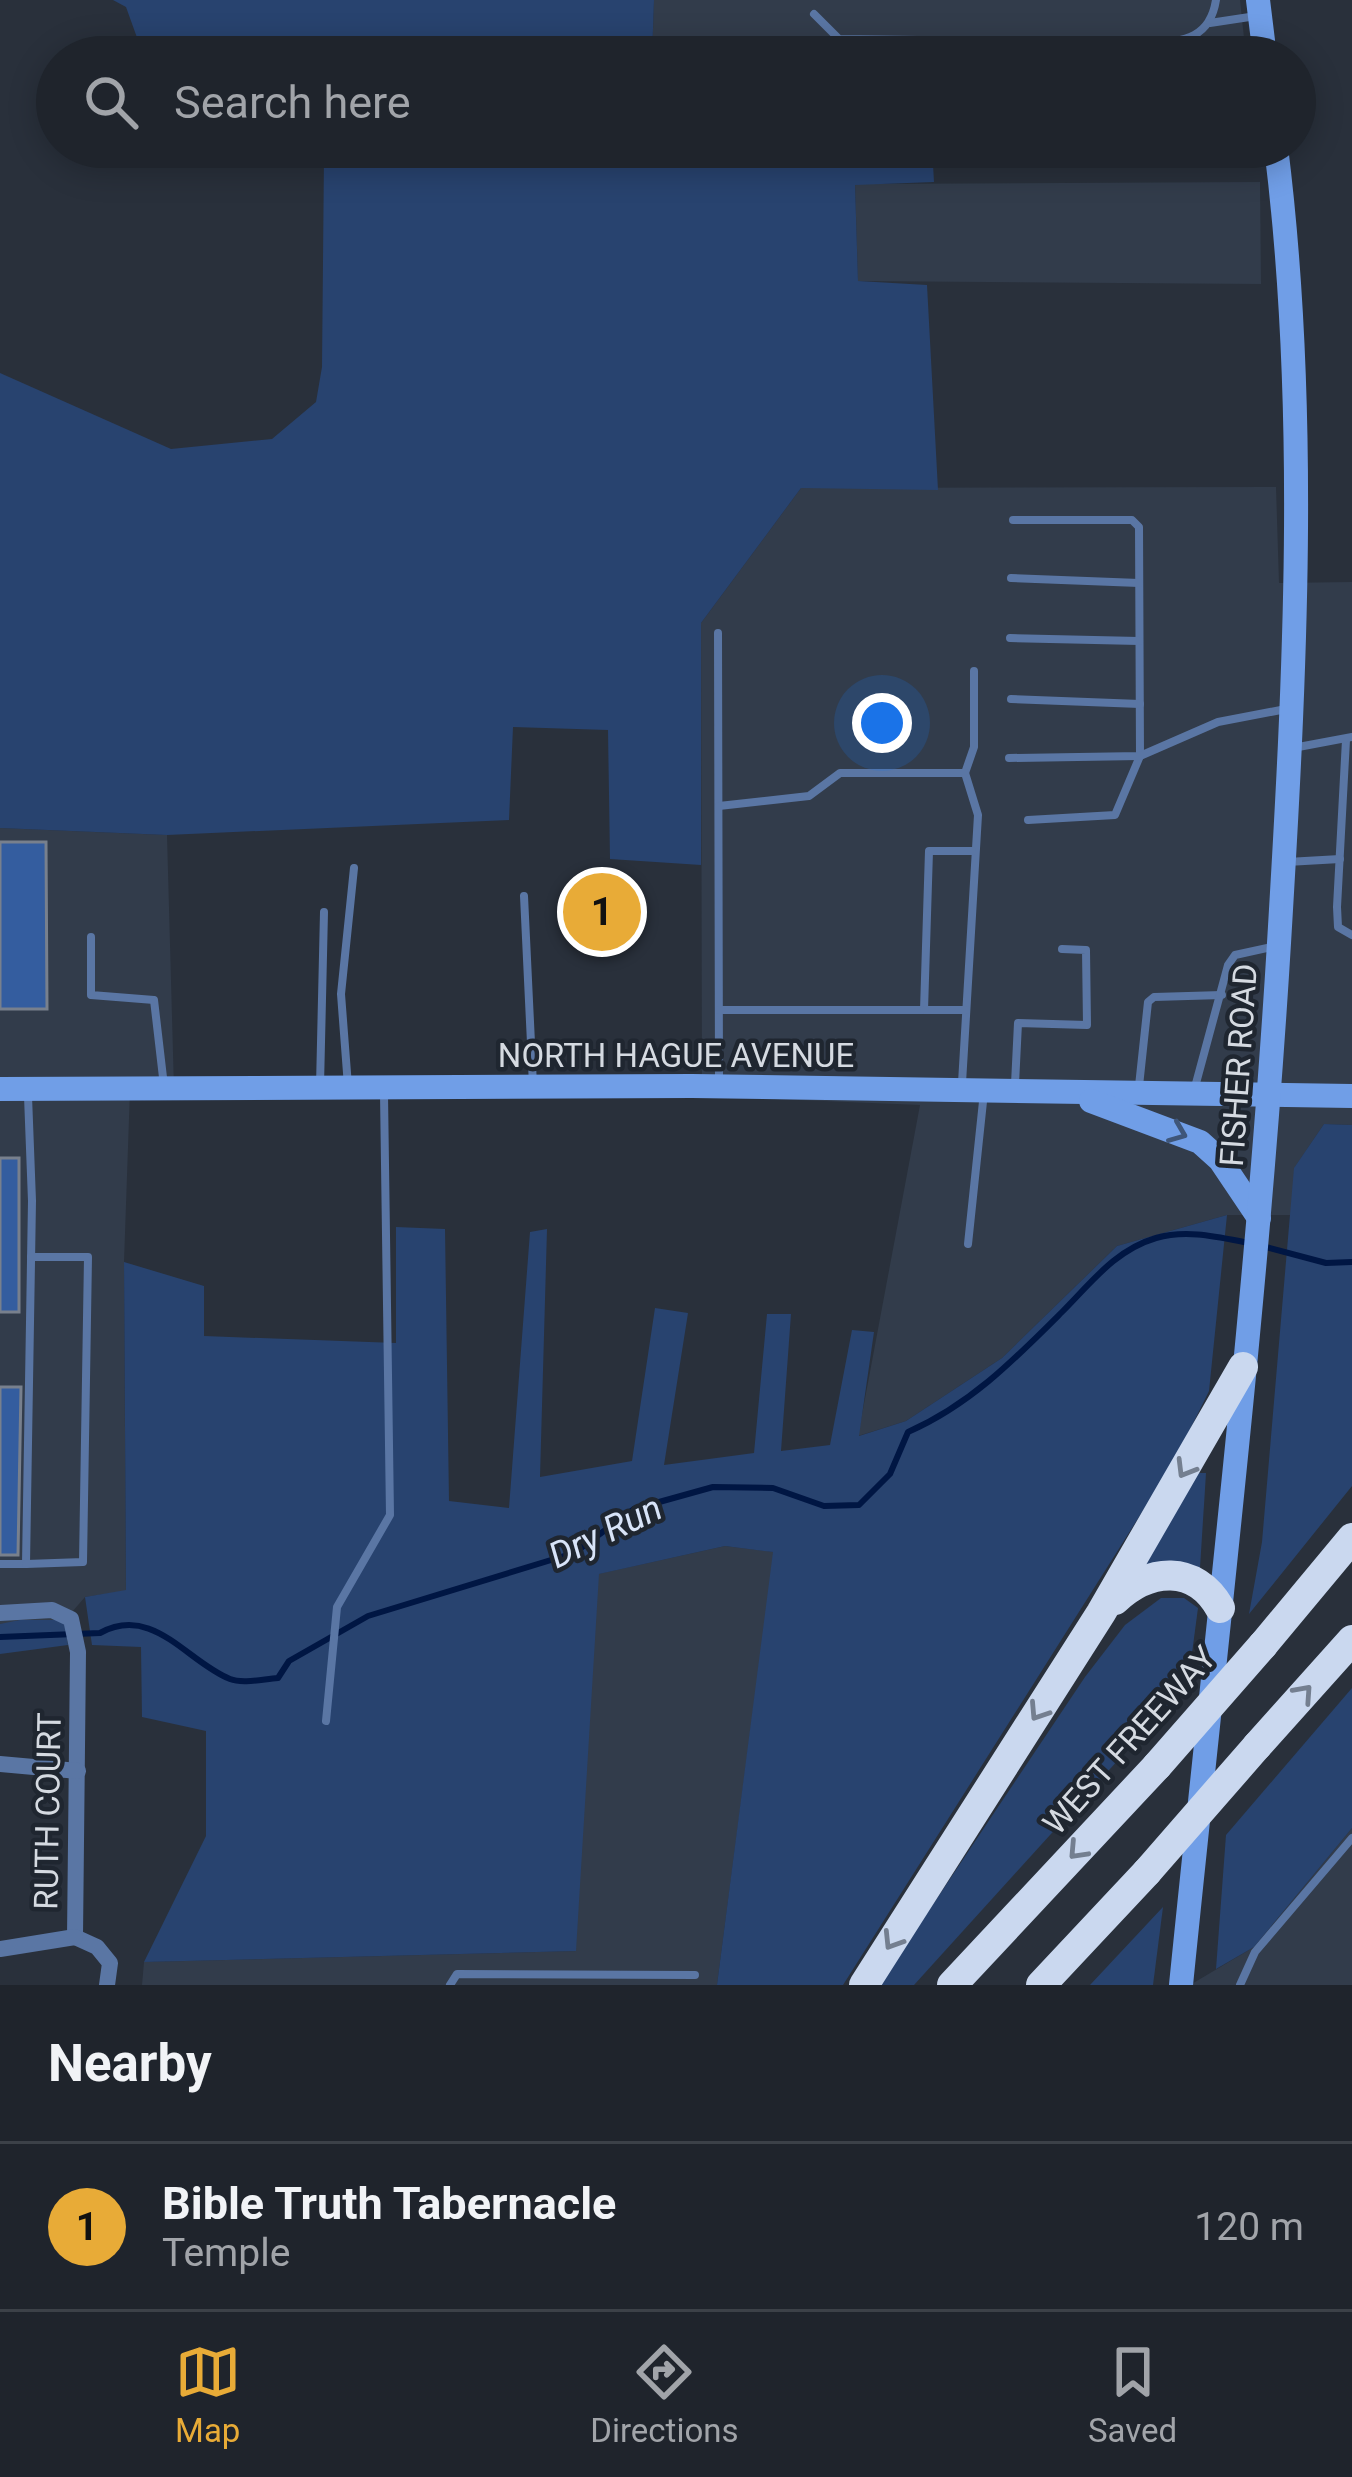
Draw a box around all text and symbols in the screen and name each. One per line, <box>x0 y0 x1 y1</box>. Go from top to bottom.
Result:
search box <box>36 36 1316 168</box>
icon: search <box>78 69 144 135</box>
text: Search here <box>174 76 411 129</box>
your location <box>852 693 912 753</box>
pin: 1 <box>563 867 641 957</box>
street label: FISHER ROAD <box>1212 962 1265 1168</box>
street label: NORTH HAGUE AVENUE <box>498 1036 854 1075</box>
one-way arrow <box>1167 1119 1188 1143</box>
one-way arrow <box>1177 1456 1199 1478</box>
water label: Dry Run <box>542 1487 669 1577</box>
street label: WEST FREEWAY <box>1035 1638 1224 1842</box>
one-way arrow <box>1290 1685 1311 1706</box>
one-way arrow <box>1030 1698 1052 1720</box>
street label: RUTH COURT <box>26 1712 69 1910</box>
one-way arrow <box>1070 1838 1092 1859</box>
one-way arrow <box>884 1928 906 1950</box>
text: Nearby <box>48 2034 212 2093</box>
text: Bible Truth Tabernacle <box>162 2177 616 2230</box>
text: 1 <box>76 2204 98 2250</box>
text: 120 m <box>1194 2204 1304 2250</box>
text: Temple <box>162 2230 290 2276</box>
tab: Map <box>175 2339 241 2450</box>
tab: Directions <box>590 2339 739 2450</box>
tab: Saved <box>1088 2339 1177 2450</box>

